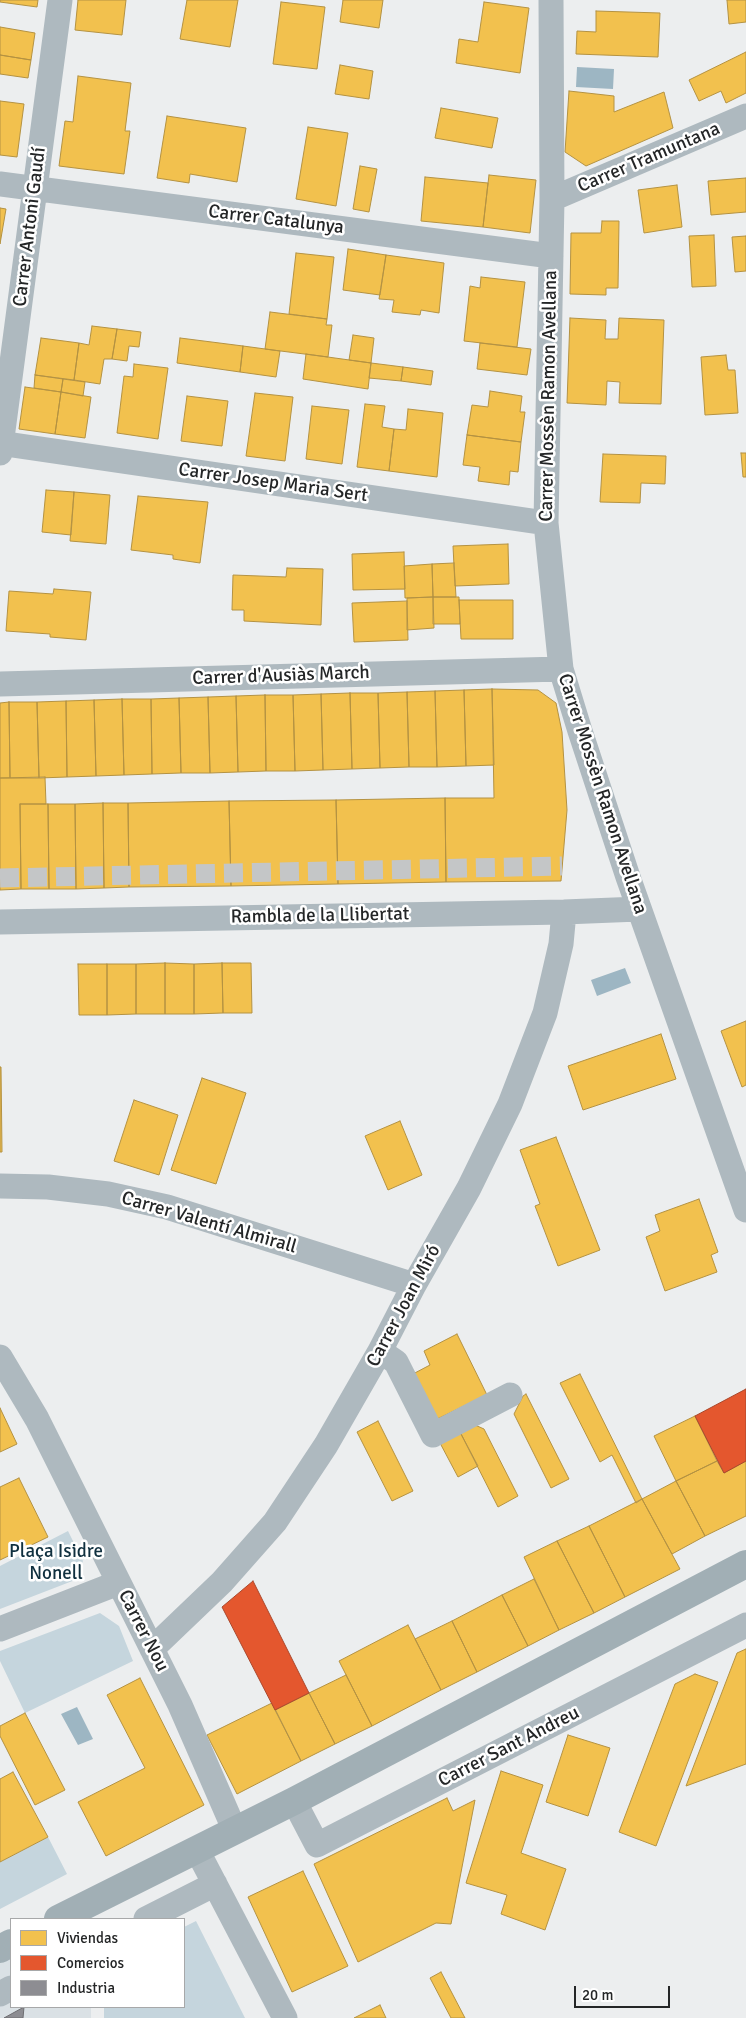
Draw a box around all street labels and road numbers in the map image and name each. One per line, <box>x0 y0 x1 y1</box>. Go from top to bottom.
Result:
street label: Carrer Tramuntana <box>574 118 724 198</box>
street label: Carrer Antoni Gaudí <box>9 146 51 308</box>
street label: Carrer Catalunya <box>207 200 345 240</box>
street label: Carrer Mossèn Ramon Avellana <box>535 270 563 522</box>
street label: Carrer Josep Maria Sert <box>177 458 369 508</box>
street label: Carrer d'Ausiàs March <box>192 662 370 690</box>
street label: Carrer Mossèn Ramon Avellana <box>552 671 652 917</box>
street label: Rambla de la Llibertat <box>230 903 410 929</box>
street label: Carrer Valentí Almirall <box>119 1187 299 1259</box>
street label: Carrer Joan Miró <box>362 1241 446 1371</box>
street label: Carrer Nou <box>113 1586 173 1676</box>
street label: Carrer Sant Andreu <box>435 1702 583 1792</box>

